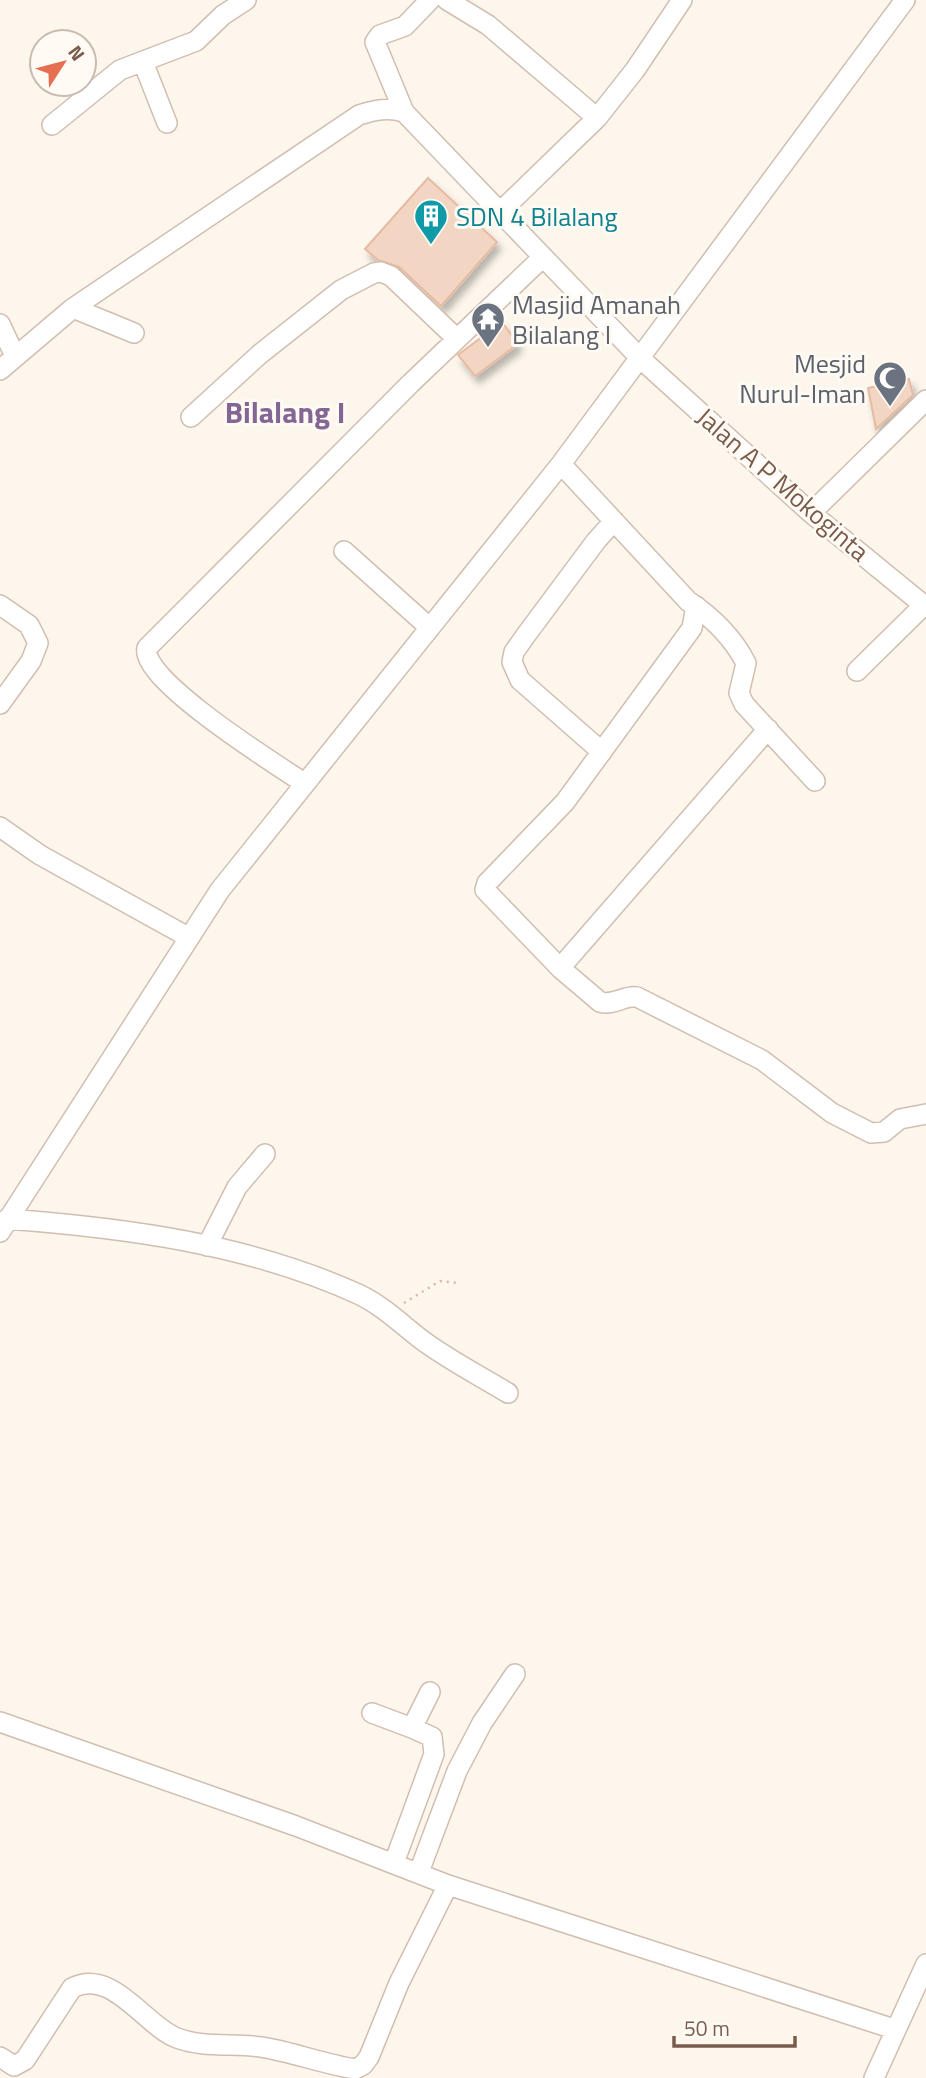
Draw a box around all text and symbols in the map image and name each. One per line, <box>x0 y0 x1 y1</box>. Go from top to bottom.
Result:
north arrow <box>28 28 98 98</box>
text: N <box>62 39 93 67</box>
building icon: SDN 4 Bilalang <box>412 197 450 246</box>
place label: SDN 4 Bilalang <box>456 197 618 236</box>
place label: Masjid Amanah Bilalang I <box>512 285 681 354</box>
temple icon: Masjid Amanah Bilalang I <box>469 300 507 349</box>
place label: Mesjid Nurul-Iman <box>739 344 866 413</box>
mosque icon: Mesjid Nurul-Iman <box>871 359 909 408</box>
district label: Bilalang I <box>225 389 345 435</box>
street label: Jalan A P Mokoginta <box>688 398 878 570</box>
scale bar <box>674 2004 795 2048</box>
text: 50 m <box>684 2012 730 2044</box>

